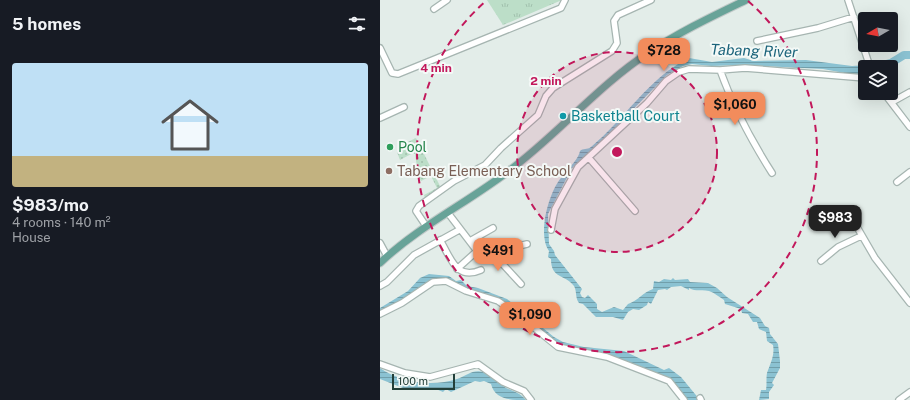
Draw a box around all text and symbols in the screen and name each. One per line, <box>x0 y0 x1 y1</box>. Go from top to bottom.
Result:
north arrow <box>858 12 898 52</box>
map controls <box>858 12 898 100</box>
icon: filters <box>346 13 368 35</box>
text: 5 homes <box>12 14 81 34</box>
pin: $728 <box>640 38 688 72</box>
water label: Tabang River <box>710 40 798 61</box>
text: $728 <box>647 43 681 58</box>
button: layers <box>858 60 898 100</box>
text: 4 min <box>420 61 452 75</box>
text: 2 min <box>530 74 562 88</box>
icon: home <box>154 89 226 161</box>
pin: $1,060 <box>702 92 768 126</box>
text: $1,060 <box>713 97 757 112</box>
place label: Basketball Court <box>571 108 680 124</box>
marker: Basketball Court <box>558 111 568 121</box>
place label: Pool <box>398 139 427 155</box>
marker: Pool <box>385 142 395 152</box>
centre of rings <box>610 145 624 159</box>
place label: Tabang Elementary School <box>397 163 571 179</box>
marker: Tabang Elementary School <box>384 166 394 176</box>
text: $983/mo <box>12 195 89 215</box>
pin: $983 <box>811 205 859 239</box>
text: $983 <box>818 210 852 225</box>
text: 4 rooms · 140 m² <box>12 215 111 230</box>
text: House <box>12 230 51 245</box>
pin: $491 <box>474 238 522 272</box>
text: $491 <box>482 243 514 258</box>
pin: $1,090 <box>497 302 563 336</box>
text: $1,090 <box>508 307 552 322</box>
scale bar <box>392 372 455 391</box>
text: 100 m <box>398 375 428 387</box>

